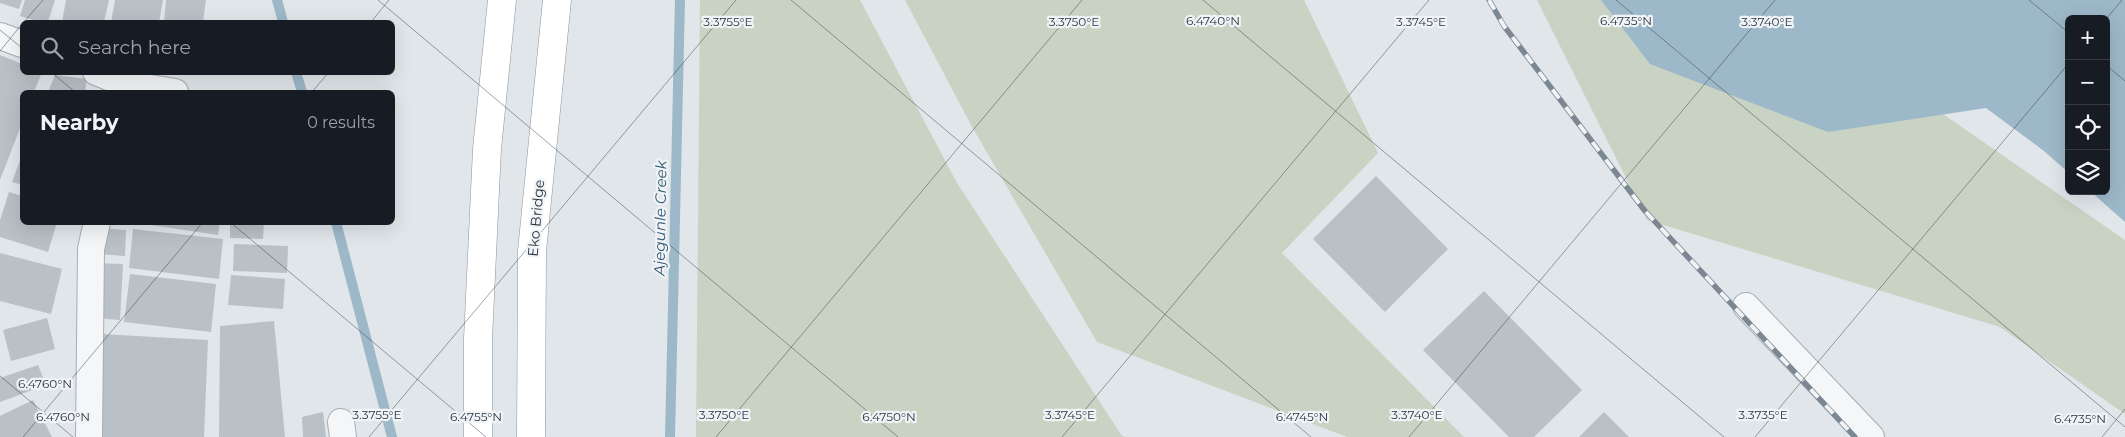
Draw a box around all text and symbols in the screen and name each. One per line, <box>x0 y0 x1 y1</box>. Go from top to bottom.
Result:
text: 6.4740°N <box>1186 13 1240 28</box>
text: 6.4735°N <box>1600 13 1652 28</box>
text: 3.3755°E <box>703 14 753 29</box>
text: 3.3750°E <box>1049 14 1099 29</box>
text: 3.3745°E <box>1396 14 1446 29</box>
text: 3.3740°E <box>1741 14 1793 29</box>
map controls <box>2065 15 2110 195</box>
button: + <box>2065 15 2110 60</box>
search box <box>20 20 395 75</box>
icon: search <box>38 34 66 62</box>
text: Search here <box>78 36 191 59</box>
button: − <box>2065 60 2110 105</box>
button: locate <box>2065 105 2110 150</box>
text: Nearby <box>40 110 119 135</box>
text: 0 results <box>307 113 375 132</box>
button: layers <box>2065 150 2110 195</box>
water label: Ajegunle Creek <box>649 159 671 277</box>
street label: Eko Bridge <box>524 179 548 257</box>
text: 6.4760°N <box>18 376 72 391</box>
text: 3.3755°E <box>352 407 402 422</box>
text: 3.3750°E <box>699 407 749 422</box>
text: 3.3745°E <box>1045 407 1095 422</box>
text: 3.3740°E <box>1391 407 1443 422</box>
text: 3.3735°E <box>1738 407 1788 422</box>
text: 6.4760°N <box>36 409 90 424</box>
text: 6.4755°N <box>450 409 502 424</box>
text: 6.4750°N <box>862 409 916 424</box>
text: 6.4745°N <box>1276 409 1328 424</box>
text: 6.4735°N <box>2054 411 2106 426</box>

